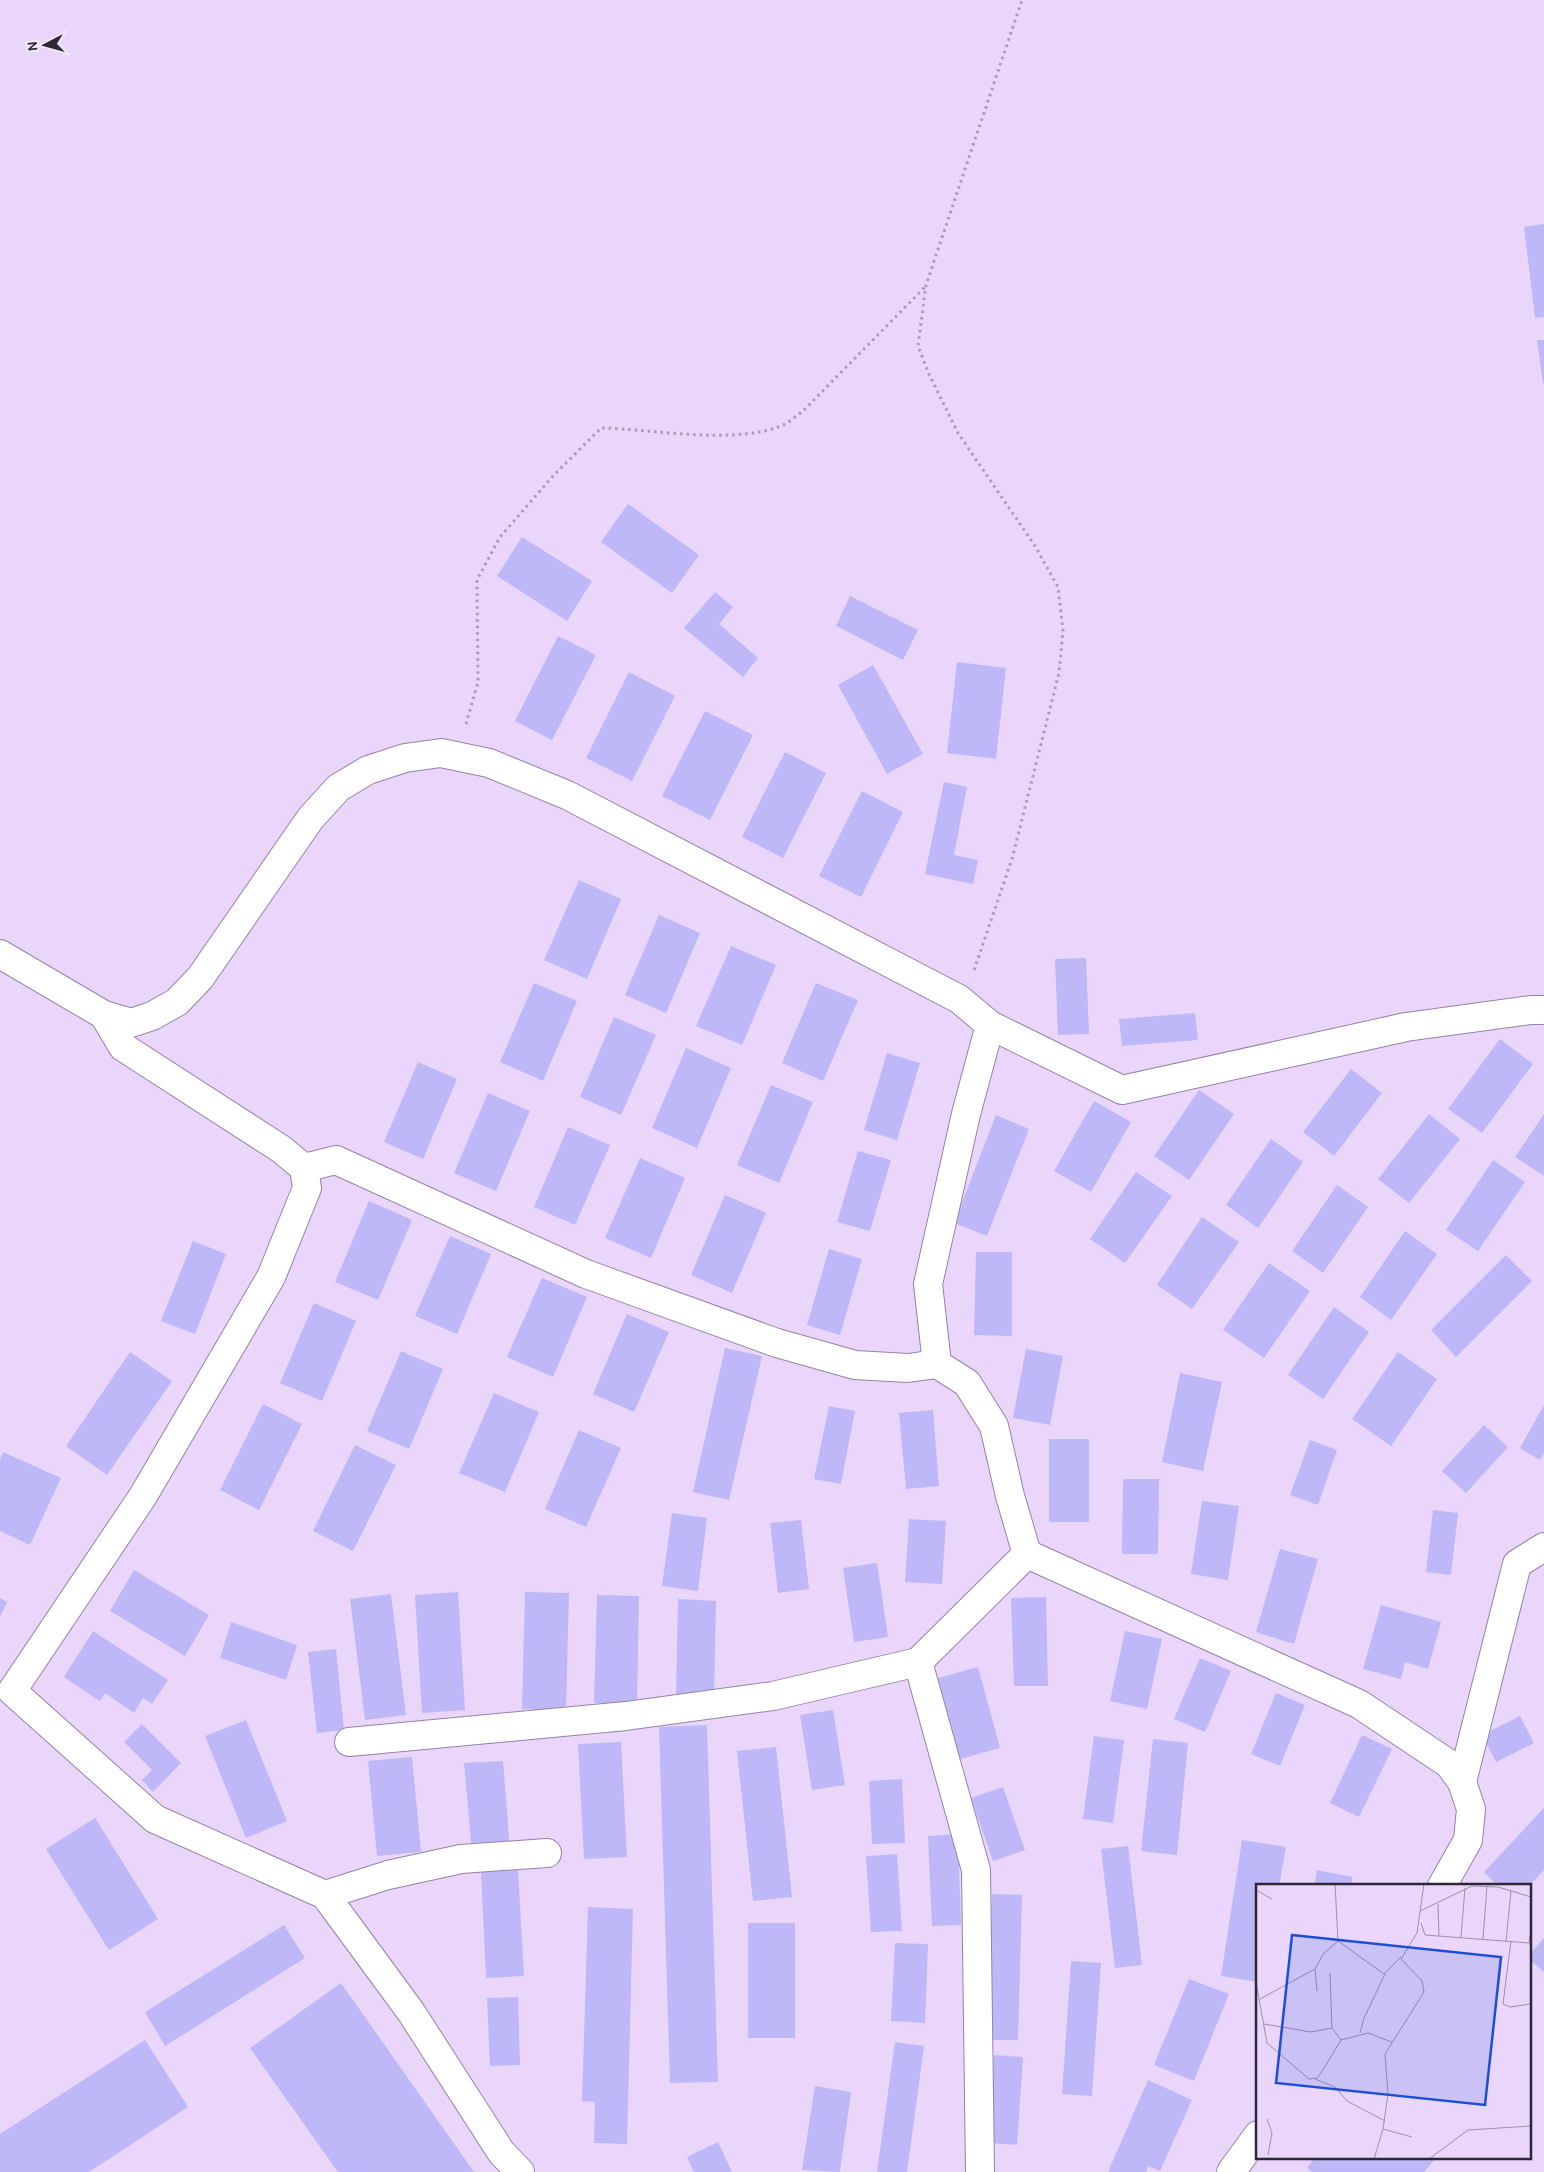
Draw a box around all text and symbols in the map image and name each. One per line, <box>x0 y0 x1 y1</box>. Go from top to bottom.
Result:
north arrow <box>20 20 70 70</box>
text: N <box>24 40 42 52</box>
inset map <box>1256 1884 1532 2160</box>

